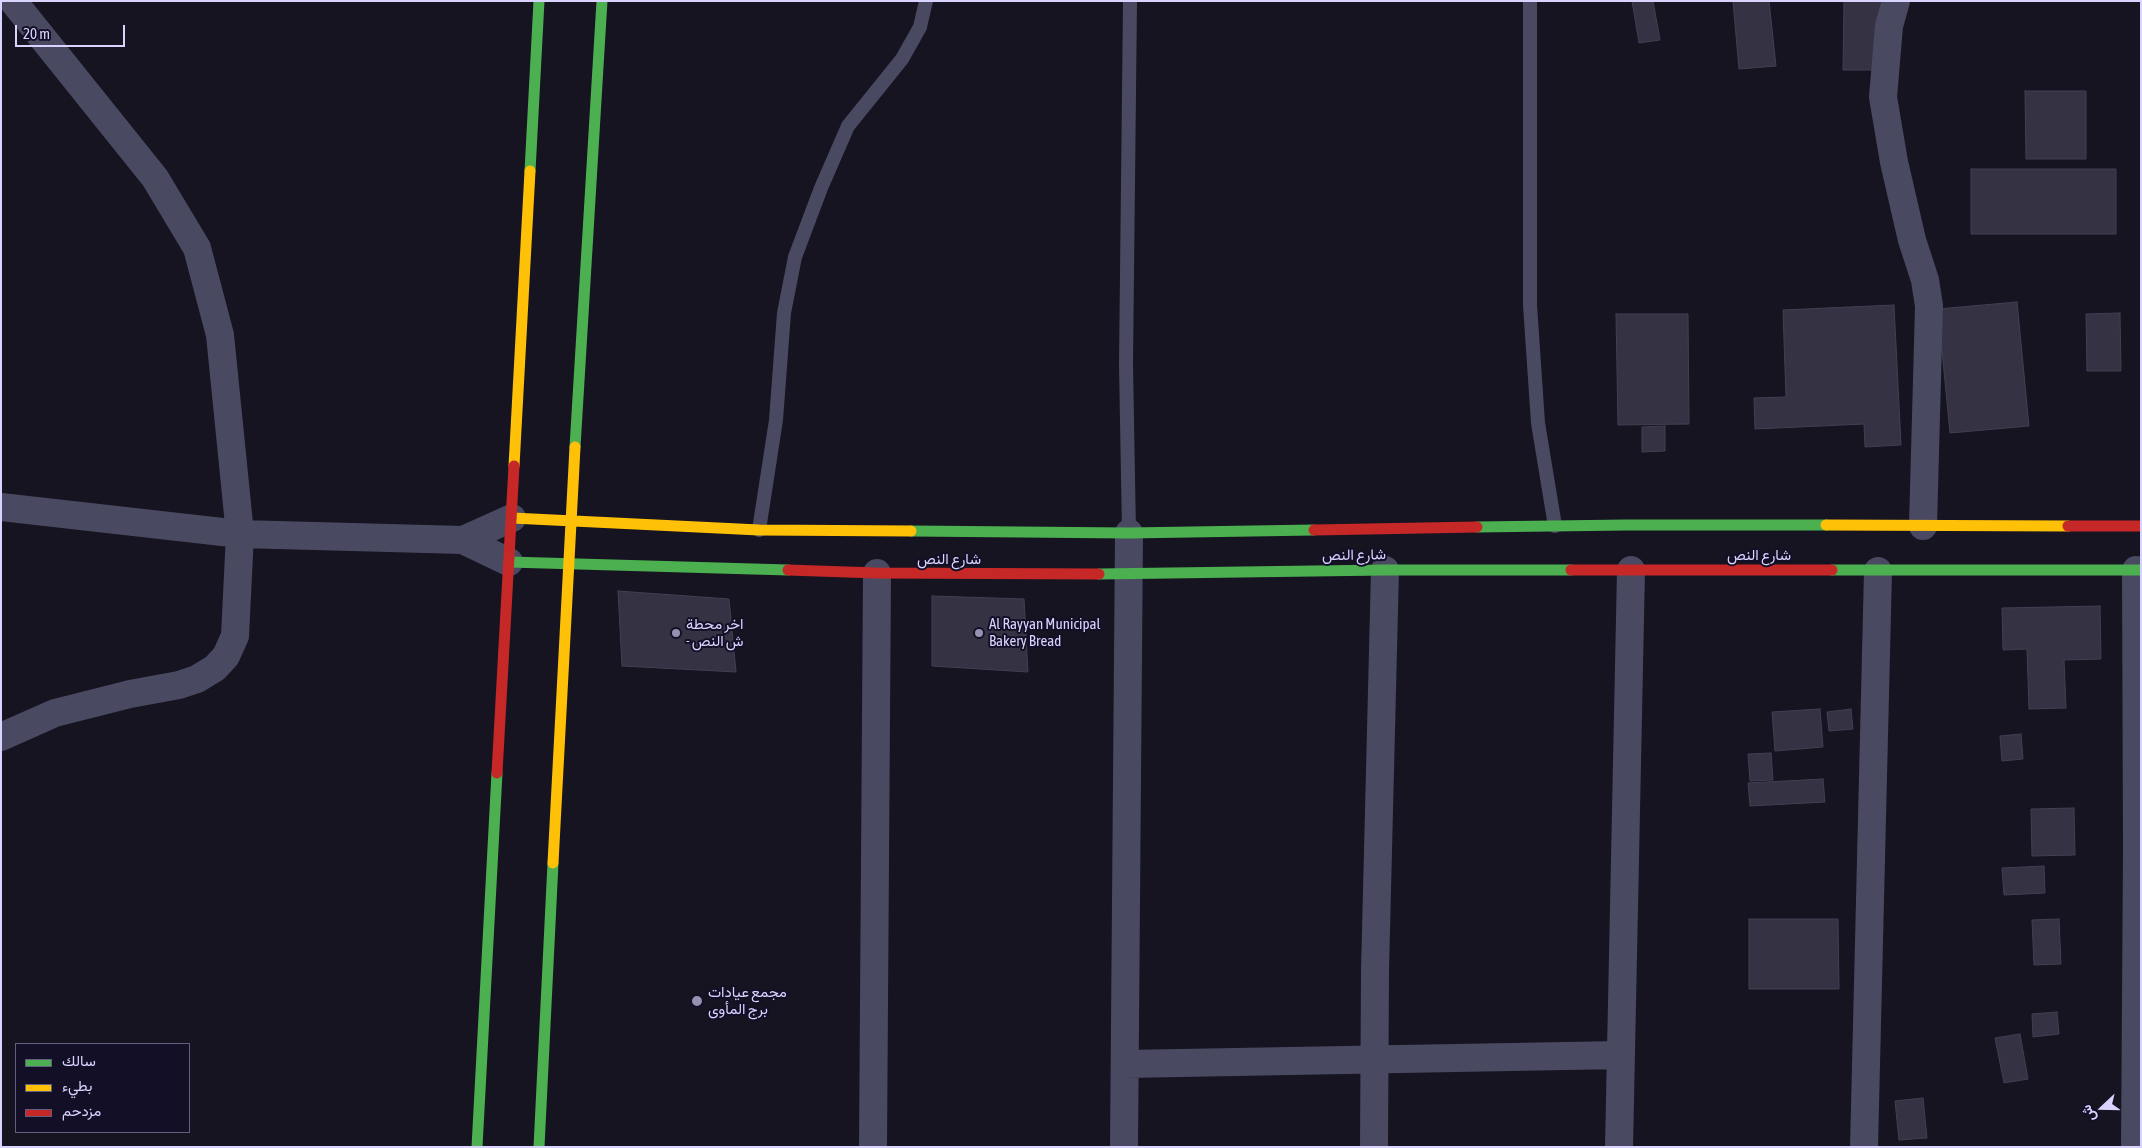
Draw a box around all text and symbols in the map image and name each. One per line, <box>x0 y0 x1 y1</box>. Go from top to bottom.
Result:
scale bar <box>18 15 128 47</box>
text: 20 m <box>23 25 50 42</box>
street label: شارع النص <box>1322 545 1386 565</box>
street label: شارع النص <box>1727 546 1791 564</box>
street label: شارع النص <box>917 550 981 568</box>
place label: اخر محطة - ش النص <box>686 615 743 650</box>
place label: Al Rayyan Municipal Bakery Bread <box>989 615 1100 650</box>
marker: اخر محطة - ش النص <box>670 627 682 639</box>
marker: Al Rayyan Municipal Bakery Bread <box>973 627 985 639</box>
place label: مجمع عيادات برج المأوى <box>708 983 787 1018</box>
marker: مجمع عيادات برج المأوى <box>690 994 704 1008</box>
legend <box>15 1043 190 1133</box>
text: سالك <box>62 1052 96 1069</box>
text: بطيء <box>62 1077 92 1094</box>
north arrow <box>2077 1083 2127 1133</box>
text: مزدحم <box>62 1102 101 1119</box>
text: ش <box>2078 1103 2098 1124</box>

